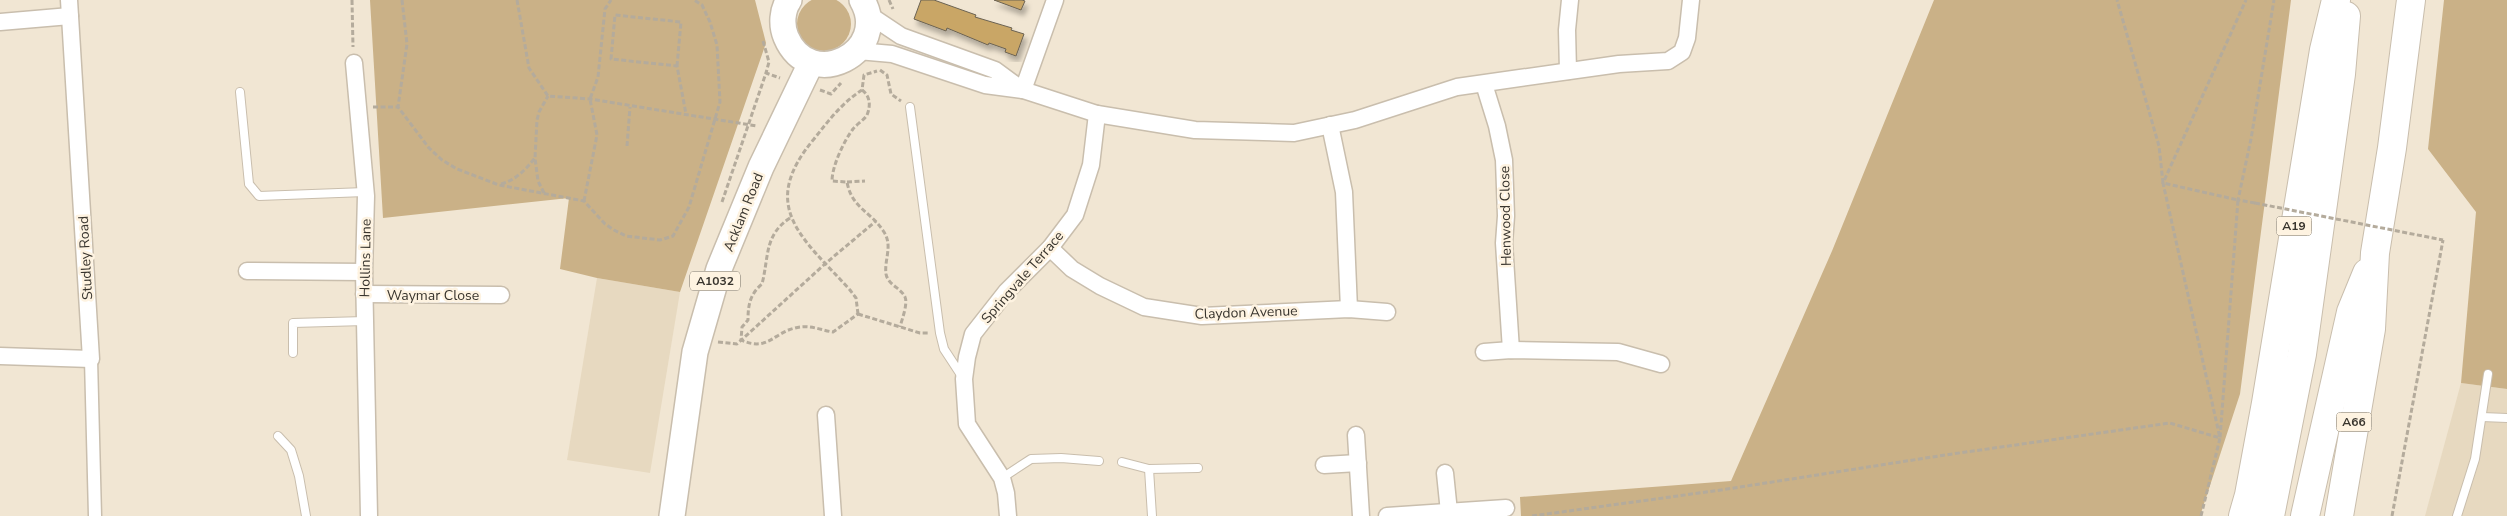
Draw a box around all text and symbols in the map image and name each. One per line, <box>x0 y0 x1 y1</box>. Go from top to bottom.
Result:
street label: Henwood Close <box>1495 166 1516 266</box>
street label: Acklam Road <box>719 170 768 254</box>
street label: Studley Road <box>74 215 97 301</box>
road number: A19 <box>2276 217 2312 236</box>
street label: Hollins Lane <box>355 219 376 298</box>
street label: Springvale Terrace <box>977 227 1068 328</box>
road number: A1032 <box>690 272 740 290</box>
street label: Waymar Close <box>387 286 479 305</box>
street label: Claydon Avenue <box>1194 301 1298 324</box>
road number: A66 <box>2336 412 2372 432</box>

